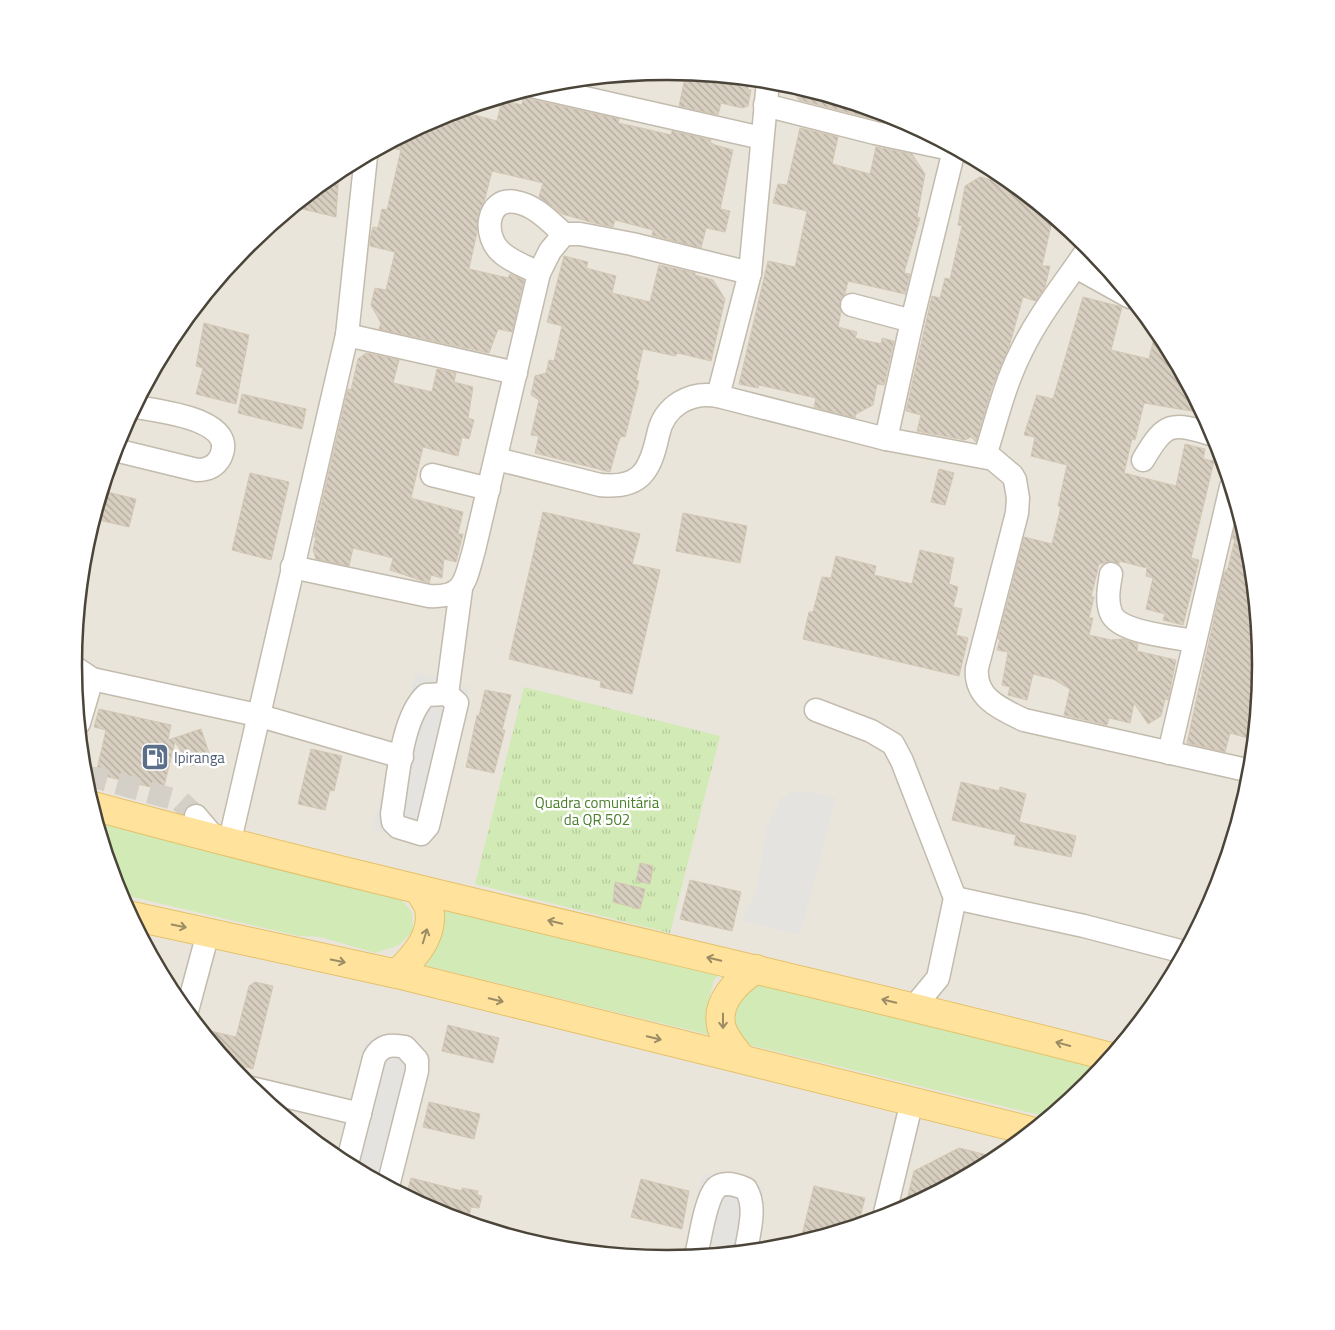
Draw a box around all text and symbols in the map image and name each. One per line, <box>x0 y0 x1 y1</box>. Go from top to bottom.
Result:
fuel station icon: Ipiranga <box>140 742 170 772</box>
place label: Ipiranga <box>174 746 225 769</box>
park label: Quadra comunitária da QR 502 <box>535 791 660 831</box>
one-way arrow <box>548 917 564 926</box>
one-way arrow <box>171 922 187 932</box>
one-way arrow <box>420 928 430 944</box>
one-way arrow <box>706 954 722 963</box>
one-way arrow <box>330 957 346 967</box>
one-way arrow <box>487 996 503 1005</box>
one-way arrow <box>881 996 897 1005</box>
one-way arrow <box>718 1012 728 1028</box>
one-way arrow <box>645 1034 661 1043</box>
one-way arrow <box>1056 1039 1072 1049</box>

